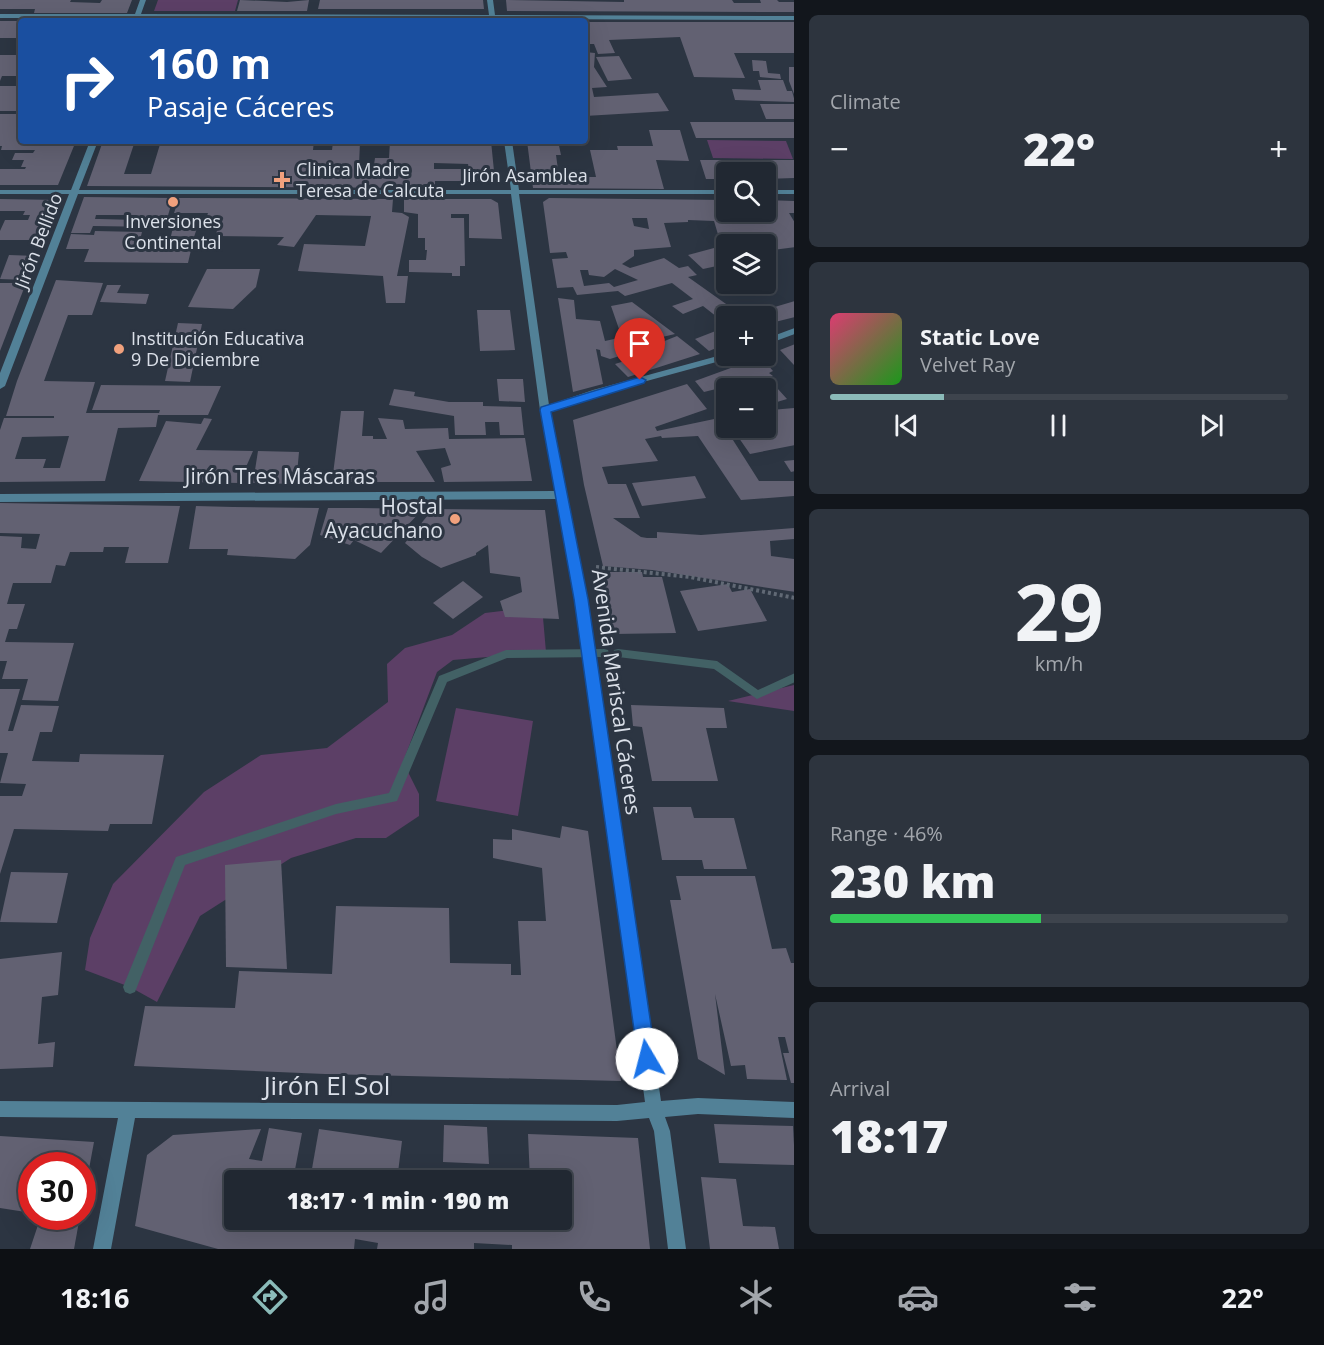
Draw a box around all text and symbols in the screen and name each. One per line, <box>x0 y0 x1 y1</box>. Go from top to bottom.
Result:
text: 160 m <box>147 34 271 91</box>
icon: right <box>48 42 126 120</box>
text: Pasaje Cáceres <box>147 88 334 125</box>
text: Climate <box>830 88 901 115</box>
text: 22° <box>1023 118 1095 179</box>
text: − <box>830 126 849 171</box>
text: + <box>1269 126 1288 171</box>
place label: Clinica Madre Teresa de Calcuta <box>296 157 445 202</box>
map controls <box>716 162 776 438</box>
button: search <box>716 162 776 222</box>
street label: Jirón Asamblea <box>460 163 588 187</box>
marker: Clinica Madre Teresa de Calcuta <box>273 171 291 189</box>
street label: Jirón Bellido <box>8 189 67 294</box>
marker: Inversiones Continental <box>166 195 180 209</box>
place label: Inversiones Continental <box>124 209 222 254</box>
button: layers <box>716 234 776 294</box>
button: + <box>716 306 776 366</box>
pin <box>614 318 665 380</box>
text: Static Love <box>920 321 1040 351</box>
place label: Institución Educativa 9 De Diciembre <box>131 326 304 371</box>
icon: arrive <box>623 327 656 360</box>
marker: Institución Educativa 9 De Diciembre <box>112 342 126 356</box>
text: Velvet Ray <box>920 351 1015 378</box>
button: − <box>716 378 776 438</box>
icon: previous <box>890 409 923 442</box>
icon: pause <box>1042 409 1075 442</box>
icon: next <box>1195 409 1228 442</box>
street label: Jirón Tres Máscaras <box>183 462 375 490</box>
place label: Hostal Ayacuchano <box>324 492 443 544</box>
marker: Hostal Ayacuchano <box>448 512 462 526</box>
text: 29 <box>1014 558 1104 664</box>
street label: Avenida Mariscal Cáceres <box>586 567 648 816</box>
text: km/h <box>1035 650 1083 677</box>
text: Range · 46% <box>830 820 943 847</box>
text: 230 km <box>830 850 995 911</box>
position arrow <box>615 1027 679 1091</box>
street label: Jirón El Sol <box>261 1067 390 1103</box>
text: Arrival <box>830 1075 890 1102</box>
text: 18:17 <box>830 1105 948 1166</box>
speed limit sign: 30 <box>18 1152 96 1230</box>
text: 18:17 · 1 min · 190 m <box>287 1185 509 1215</box>
icon: directions <box>249 1276 291 1318</box>
icon: music <box>411 1276 453 1318</box>
icon: phone <box>573 1276 615 1318</box>
icon: climate <box>735 1276 777 1318</box>
icon: car <box>897 1276 939 1318</box>
icon: filters <box>1059 1276 1101 1318</box>
text: 18:16 <box>60 1279 129 1316</box>
text: 22° <box>1221 1279 1264 1316</box>

